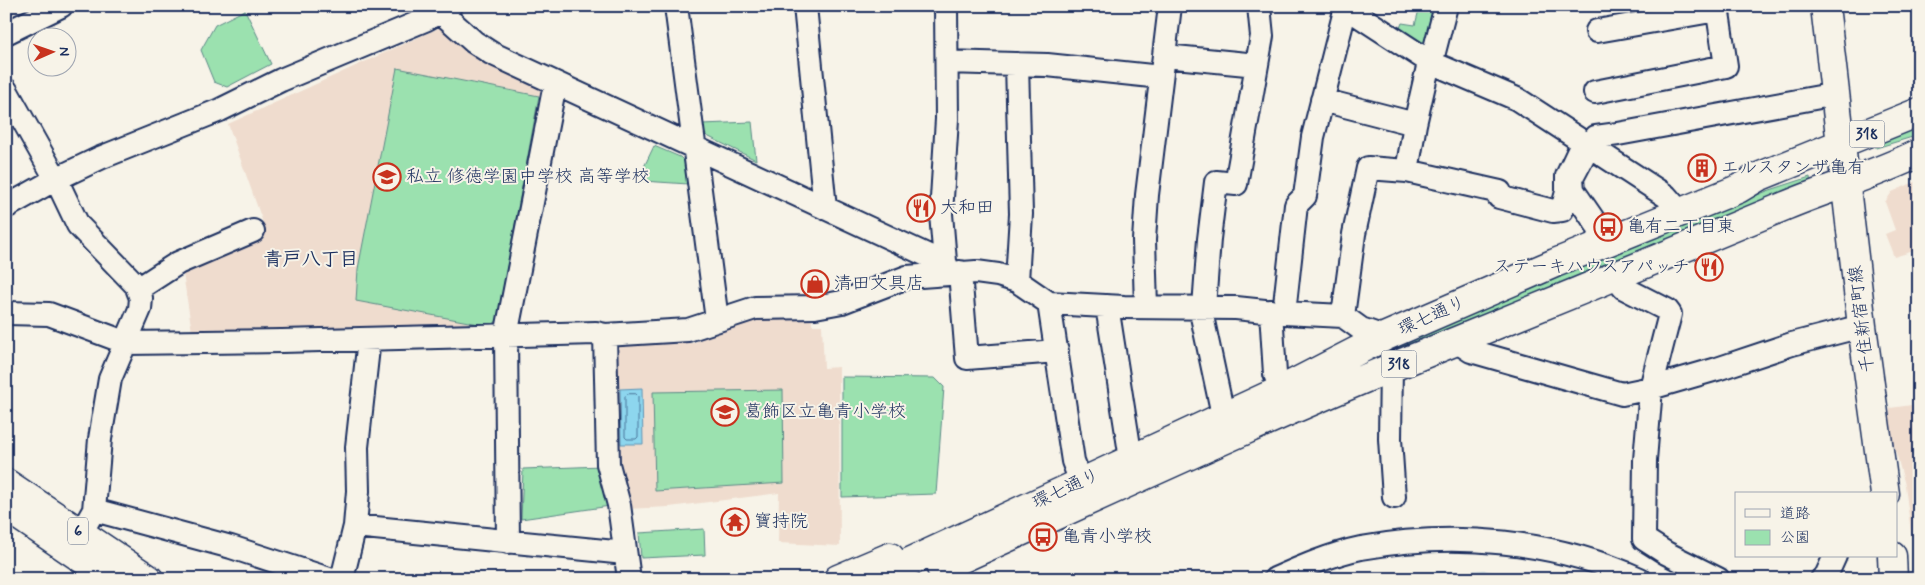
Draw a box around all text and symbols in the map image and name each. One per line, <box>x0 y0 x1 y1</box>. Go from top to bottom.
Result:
north arrow <box>28 28 78 78</box>
text: N <box>55 47 73 57</box>
road number: 318 <box>1850 120 1884 148</box>
building icon: エルスタンザ亀有 <box>1687 153 1717 183</box>
place label: エルスタンザ亀有 <box>1721 156 1865 180</box>
school or university icon: 私立 修徳学園中学校 高等学校 <box>372 162 402 192</box>
place label: 私立 修徳学園中学校 高等学校 <box>406 165 650 189</box>
restaurant icon: 大和田 <box>906 193 936 223</box>
place label: 大和田 <box>940 196 994 220</box>
bus stop icon: 亀有二丁目東 <box>1593 212 1623 242</box>
place label: 亀有二丁目東 <box>1627 215 1735 239</box>
district label: 青戸八丁目 <box>263 247 359 272</box>
restaurant icon: ステーキハウスアパッチ <box>1694 252 1724 282</box>
place label: ステーキハウスアパッチ <box>1493 255 1690 279</box>
street label: 千住新宿町線 <box>1844 264 1880 374</box>
shop icon: 清田文具店 <box>800 269 830 299</box>
place label: 清田文具店 <box>834 272 924 296</box>
street label: 環七通り <box>1394 290 1470 342</box>
road number: 318 <box>1382 350 1416 378</box>
school or university icon: 葛飾区立亀青小学校 <box>710 397 740 427</box>
place label: 葛飾区立亀青小学校 <box>744 400 906 424</box>
street label: 環七通り <box>1028 463 1104 515</box>
legend <box>1735 492 1898 558</box>
text: 道路 <box>1780 504 1810 524</box>
temple icon: 寶持院 <box>720 507 750 537</box>
place label: 寶持院 <box>754 510 808 534</box>
road number: 6 <box>68 518 88 544</box>
bus stop icon: 亀青小学校 <box>1028 522 1058 552</box>
place label: 亀青小学校 <box>1062 525 1152 549</box>
text: 公園 <box>1780 528 1810 548</box>

